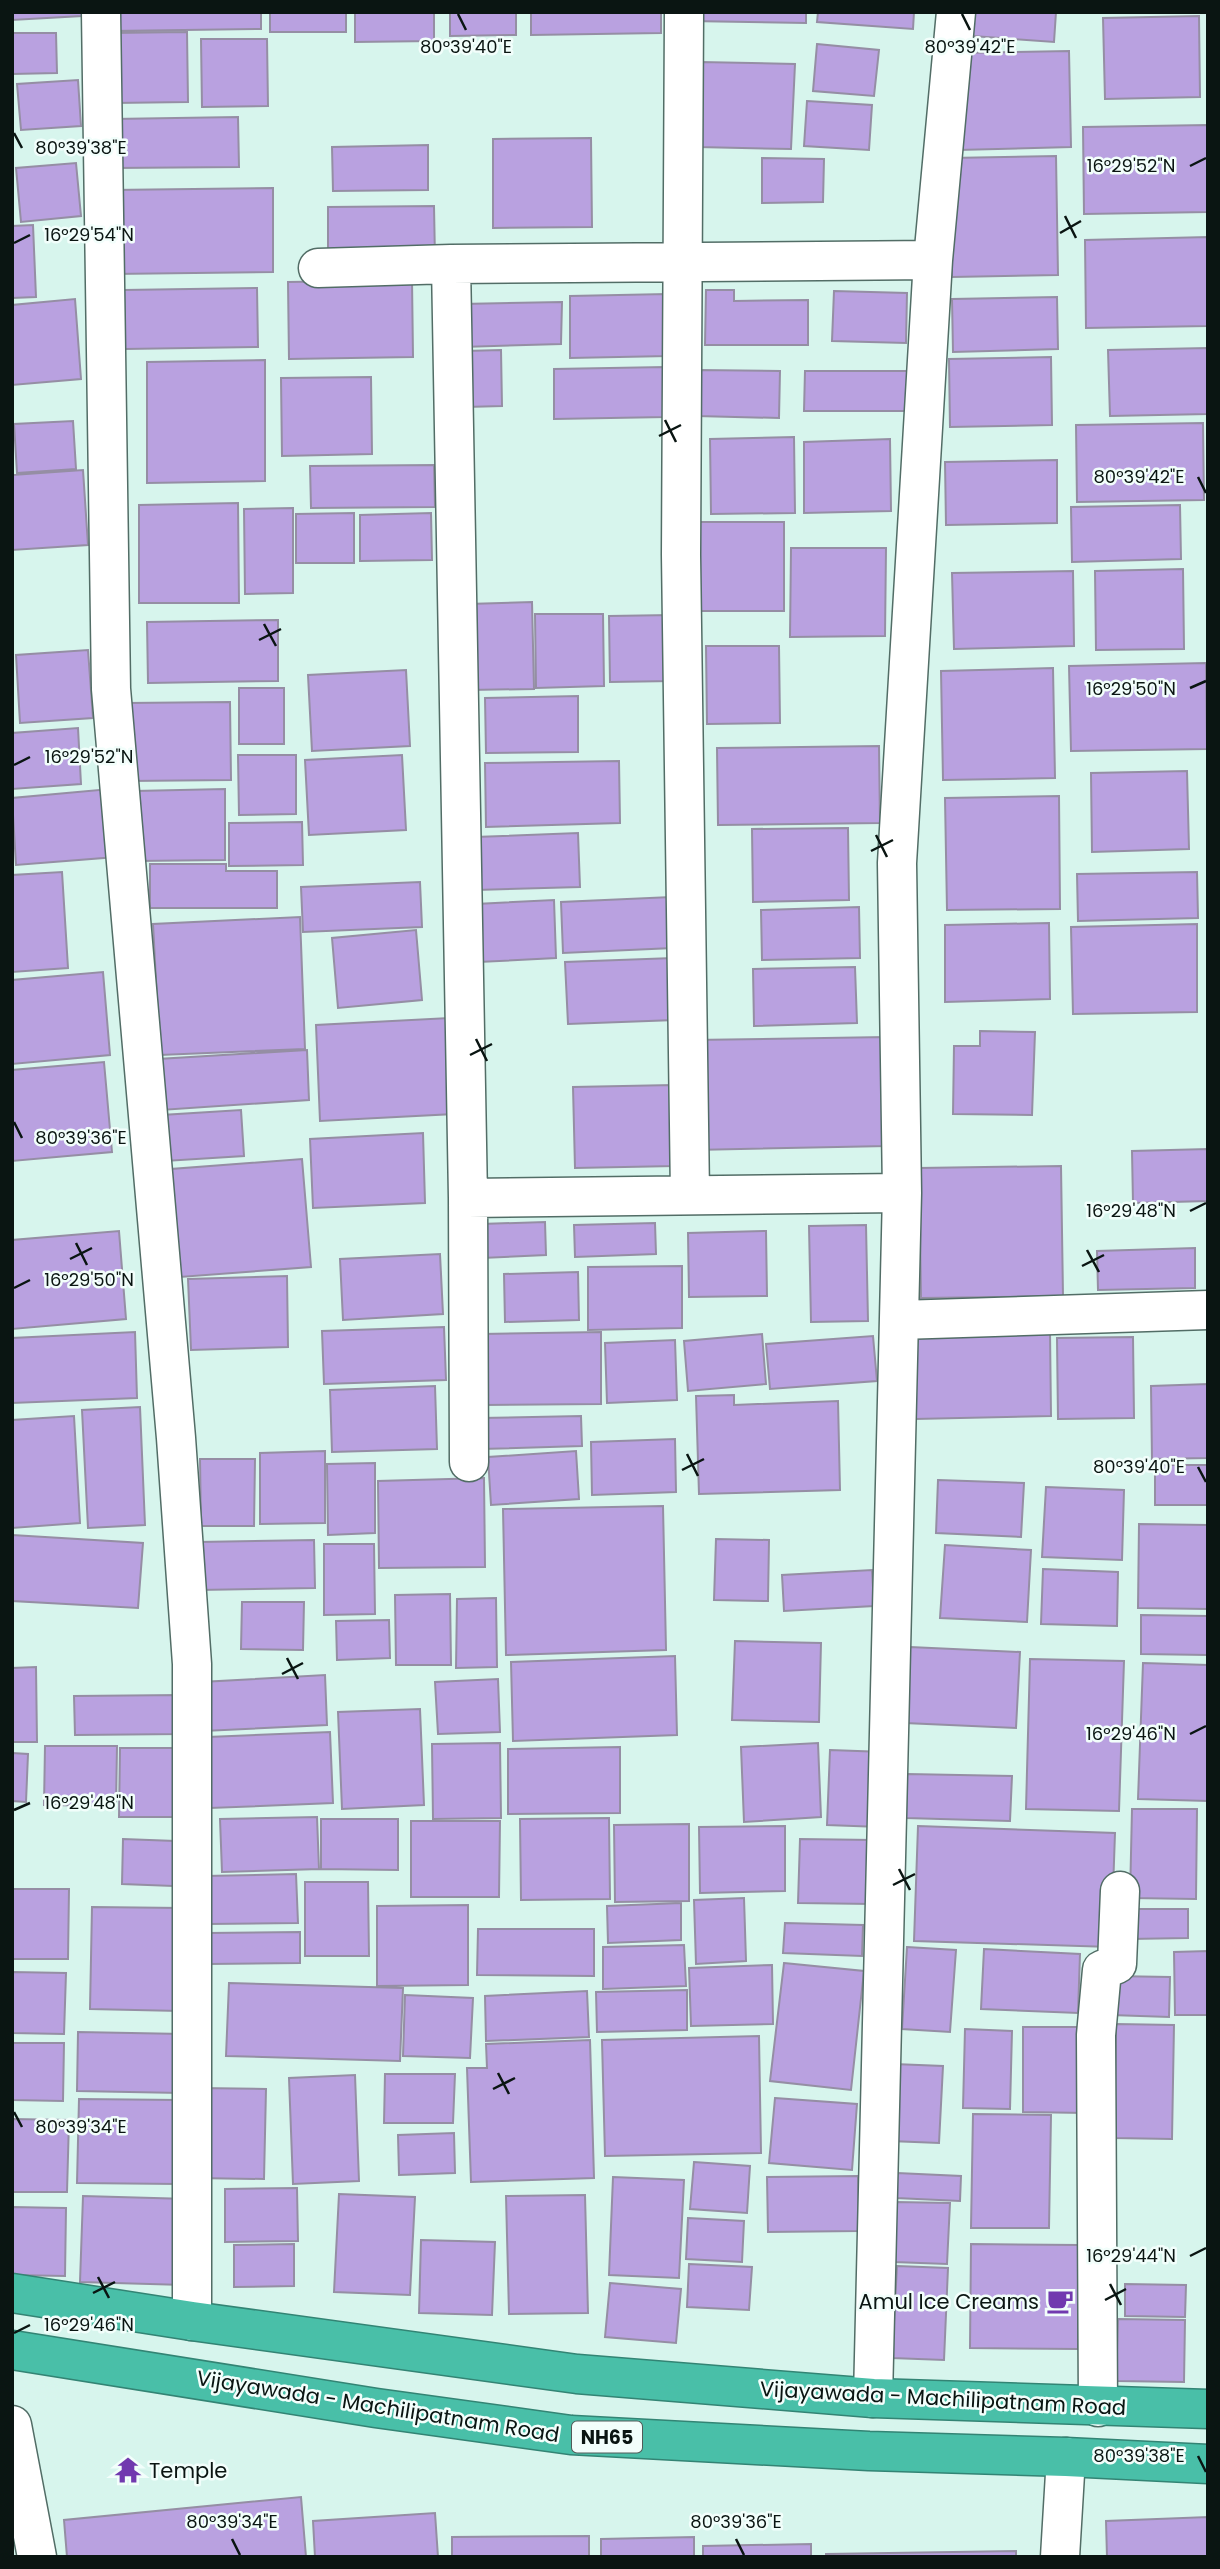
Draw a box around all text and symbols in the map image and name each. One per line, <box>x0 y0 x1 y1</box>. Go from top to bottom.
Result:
text: 80°39'40"E <box>420 34 512 59</box>
text: 80°39'42"E <box>924 34 1016 59</box>
text: 80°39'38"E <box>35 135 127 160</box>
text: 16°29'52"N <box>1087 153 1175 178</box>
text: 16°29'54"N <box>44 222 134 247</box>
text: 80°39'42"E <box>1093 464 1185 489</box>
text: 16°29'50"N <box>1086 676 1176 701</box>
text: 16°29'52"N <box>45 744 133 769</box>
text: 80°39'36"E <box>35 1125 127 1150</box>
text: 16°29'48"N <box>1086 1198 1176 1223</box>
text: 16°29'50"N <box>44 1267 134 1292</box>
text: 80°39'40"E <box>1093 1454 1185 1479</box>
text: 16°29'46"N <box>1086 1721 1176 1746</box>
text: 16°29'48"N <box>44 1790 134 1815</box>
text: 80°39'34"E <box>35 2114 127 2139</box>
text: 16°29'44"N <box>1086 2243 1176 2268</box>
cafe icon: Amul Ice Creams <box>1045 2286 1075 2316</box>
place label: Amul Ice Creams <box>859 2287 1039 2316</box>
text: 16°29'46"N <box>44 2312 134 2337</box>
street label: Vijayawada - Machilipatnam Road <box>195 2363 561 2449</box>
street label: Vijayawada - Machilipatnam Road <box>759 2374 1127 2422</box>
road number: NH65 <box>572 2422 642 2452</box>
text: 80°39'38"E <box>1093 2443 1185 2468</box>
temple icon: Temple <box>113 2455 143 2485</box>
place label: Temple <box>149 2456 227 2485</box>
text: 80°39'34"E <box>186 2509 278 2534</box>
text: 80°39'36"E <box>690 2509 782 2534</box>

